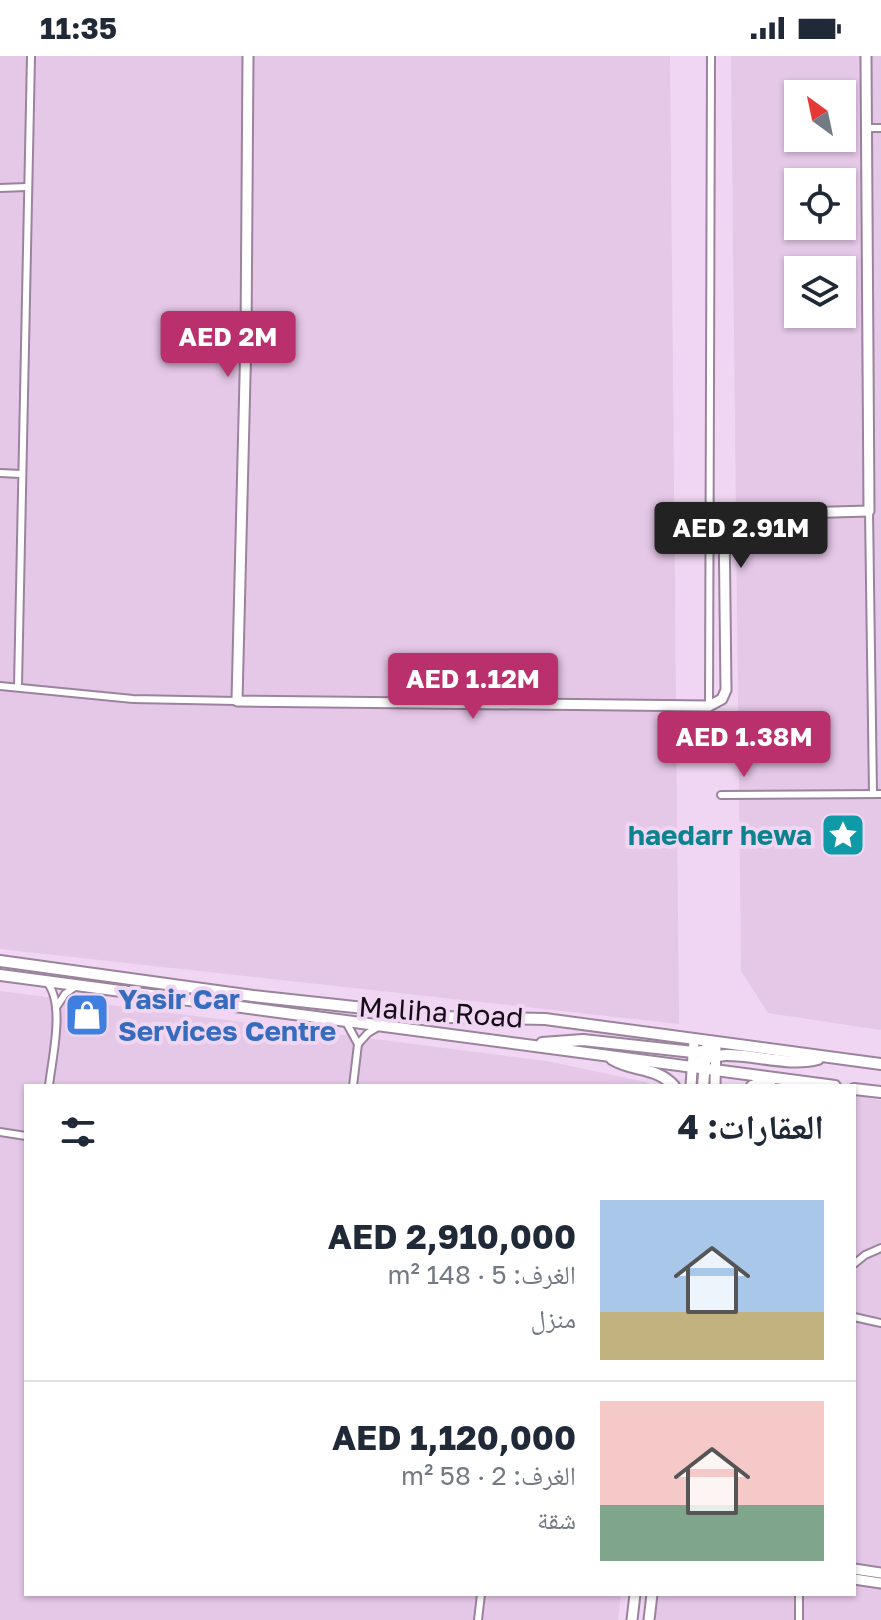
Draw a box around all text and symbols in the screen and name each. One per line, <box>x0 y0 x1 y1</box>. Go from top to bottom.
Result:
text: 11:35 <box>40 10 117 46</box>
north arrow <box>784 80 856 152</box>
map controls <box>784 80 856 328</box>
button: locate <box>784 168 856 240</box>
button: layers <box>784 256 856 328</box>
pin: AED 2M <box>163 311 293 379</box>
text: AED 2M <box>179 321 277 352</box>
pin: AED 2.91M <box>649 502 833 570</box>
text: AED 2.91M <box>673 512 810 543</box>
pin: AED 1.12M <box>381 653 565 721</box>
text: AED 1.12M <box>406 663 540 694</box>
pin: AED 1.38M <box>652 711 836 779</box>
text: AED 1.38M <box>675 721 813 752</box>
place icon: haedarr hewa <box>819 811 867 859</box>
place label: haedarr hewa <box>628 818 812 851</box>
place label: Yasir Car Services Centre <box>118 982 336 1047</box>
street label: Maliha Road <box>358 989 524 1034</box>
shop icon: Yasir Car Services Centre <box>63 991 111 1039</box>
text: العقارات: 4 <box>677 1106 824 1146</box>
icon: filters <box>56 1110 100 1154</box>
text: AED 2,910,000 <box>328 1216 576 1256</box>
icon: home <box>664 1232 760 1328</box>
text: الغرف: 5 · 148 m² <box>388 1259 576 1290</box>
text: منزل <box>531 1303 576 1334</box>
text: AED 1,120,000 <box>332 1417 576 1457</box>
icon: home <box>664 1433 760 1529</box>
text: الغرف: 2 · 58 m² <box>401 1460 576 1491</box>
text: شقة <box>537 1504 576 1535</box>

